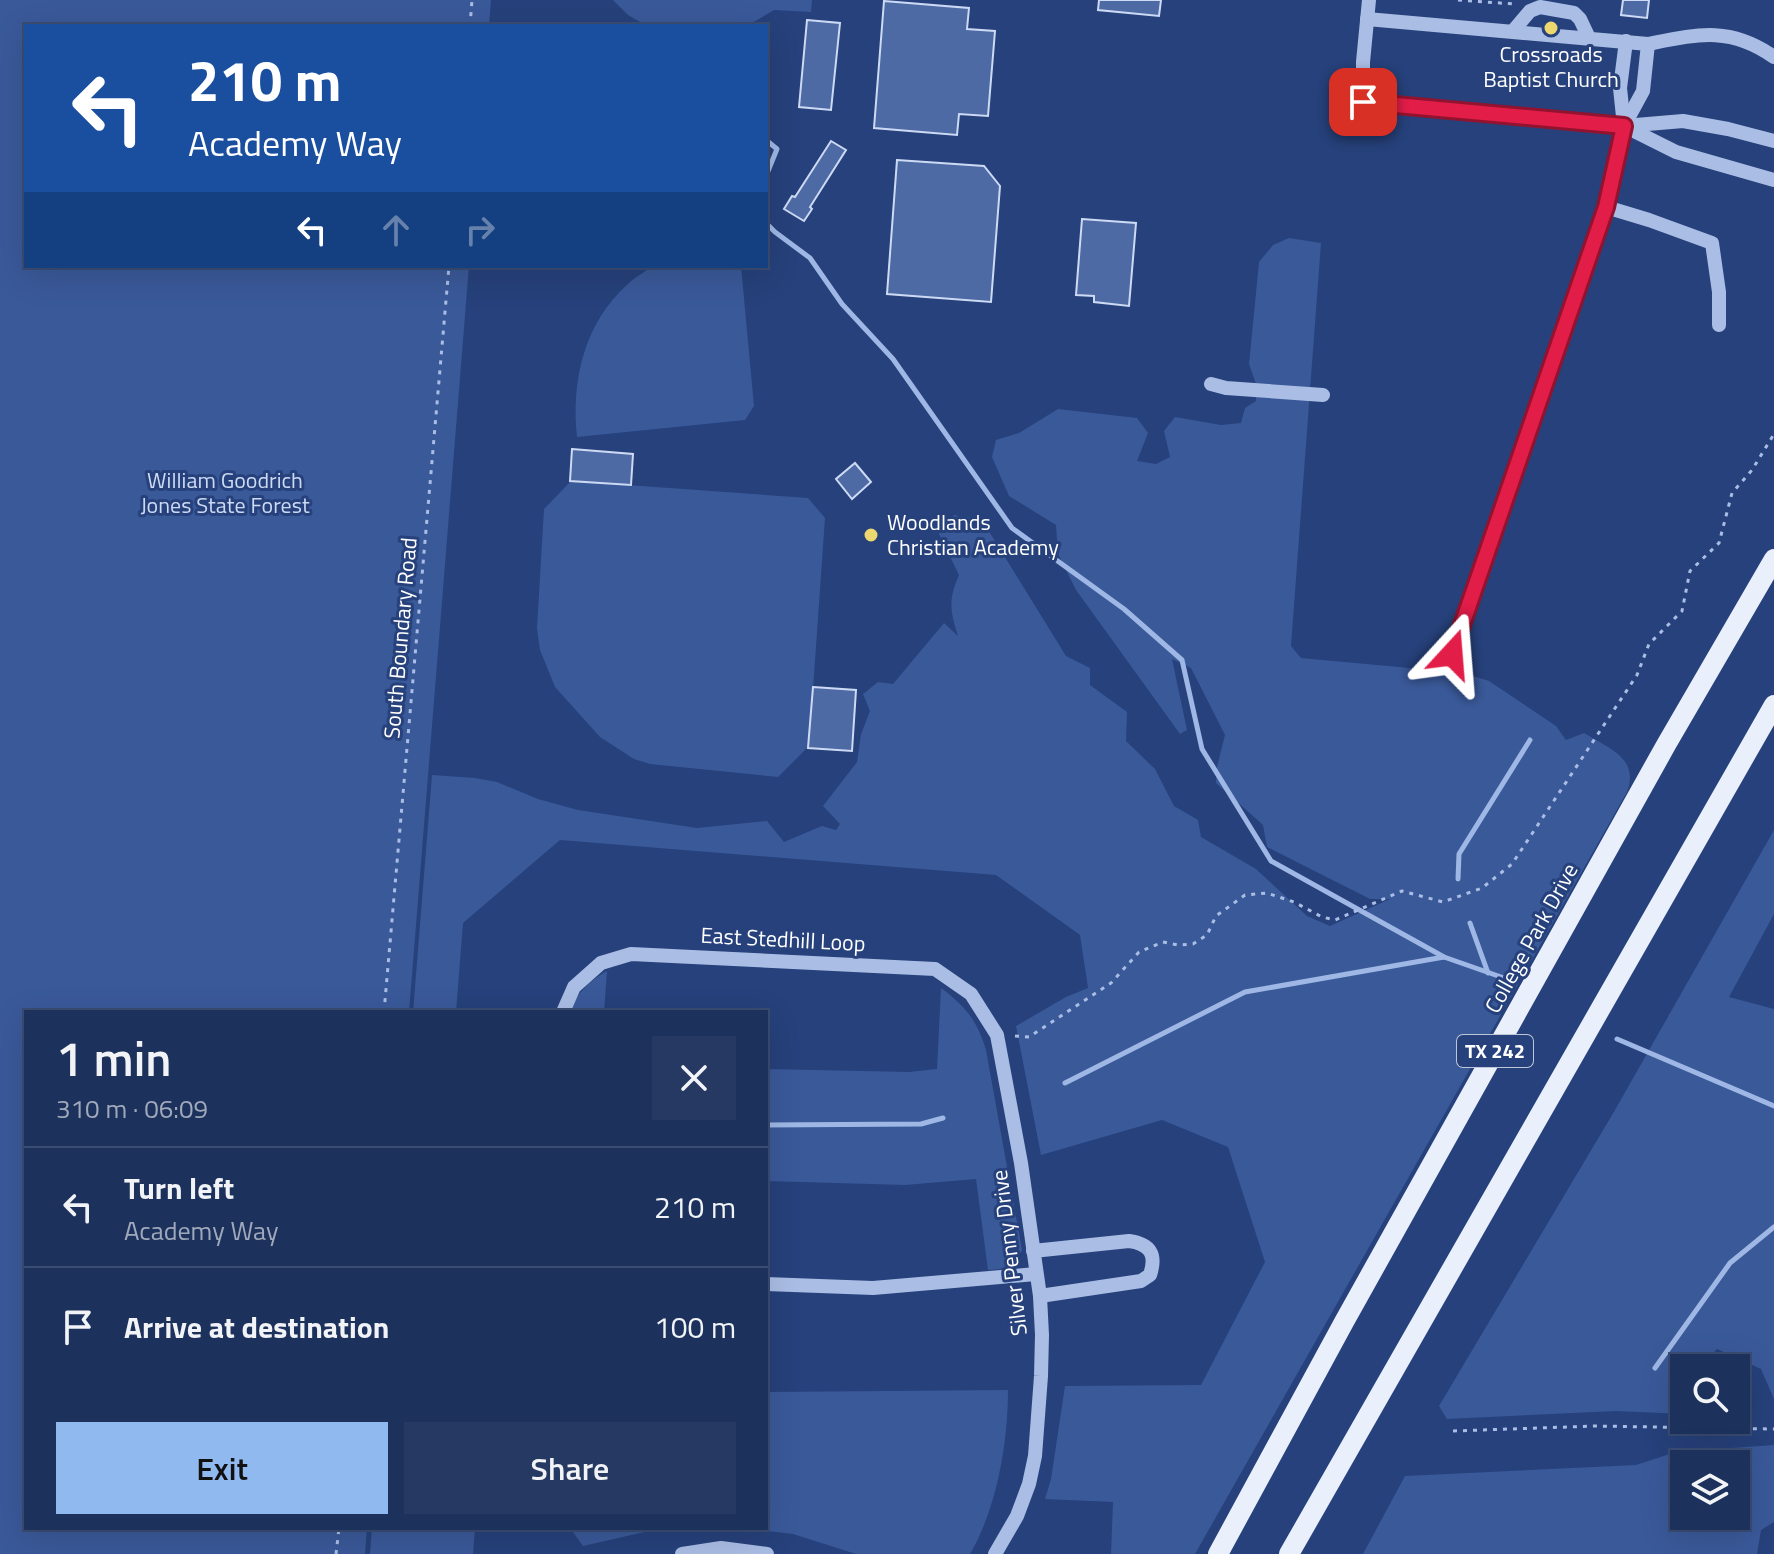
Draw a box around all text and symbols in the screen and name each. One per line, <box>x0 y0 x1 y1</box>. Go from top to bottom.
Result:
marker: Crossroads Baptist Church <box>1542 19 1560 37</box>
place label: Crossroads Baptist Church <box>1483 37 1619 96</box>
text: 210 m <box>188 38 341 123</box>
icon: left <box>56 56 160 160</box>
pin <box>1329 68 1397 136</box>
icon: arrive <box>1341 80 1385 124</box>
text: Academy Way <box>188 115 402 170</box>
icon: left <box>290 208 334 252</box>
icon: ahead <box>374 208 418 252</box>
icon: right <box>458 208 502 252</box>
park label: William Goodrich Jones State Forest <box>140 463 310 522</box>
place label: Woodlands Christian Academy <box>887 505 1059 564</box>
marker: Woodlands Christian Academy <box>862 526 880 544</box>
street label: South Boundary Road <box>374 536 426 740</box>
position arrow <box>1410 612 1494 696</box>
street label: College Park Drive <box>1476 857 1586 1019</box>
street label: East Stedhill Loop <box>700 918 866 960</box>
text: 1 min <box>56 1022 171 1095</box>
road number: TX 242 <box>1457 1035 1533 1067</box>
button: close <box>652 1036 736 1120</box>
text: 310 m · 06:09 <box>56 1089 208 1128</box>
text: Turn left <box>124 1165 234 1211</box>
street label: Silver Penny Drive <box>982 1168 1036 1338</box>
text: 210 m <box>654 1184 736 1230</box>
icon: left <box>56 1185 100 1229</box>
text: Academy Way <box>124 1211 279 1250</box>
text: Arrive at destination <box>124 1304 389 1350</box>
text: 100 m <box>654 1304 736 1350</box>
icon: arrive <box>56 1305 100 1349</box>
map controls <box>1670 1354 1750 1530</box>
button: search <box>1670 1354 1750 1434</box>
button: Exit <box>56 1422 388 1514</box>
button: Share <box>404 1422 736 1514</box>
button: layers <box>1670 1450 1750 1530</box>

